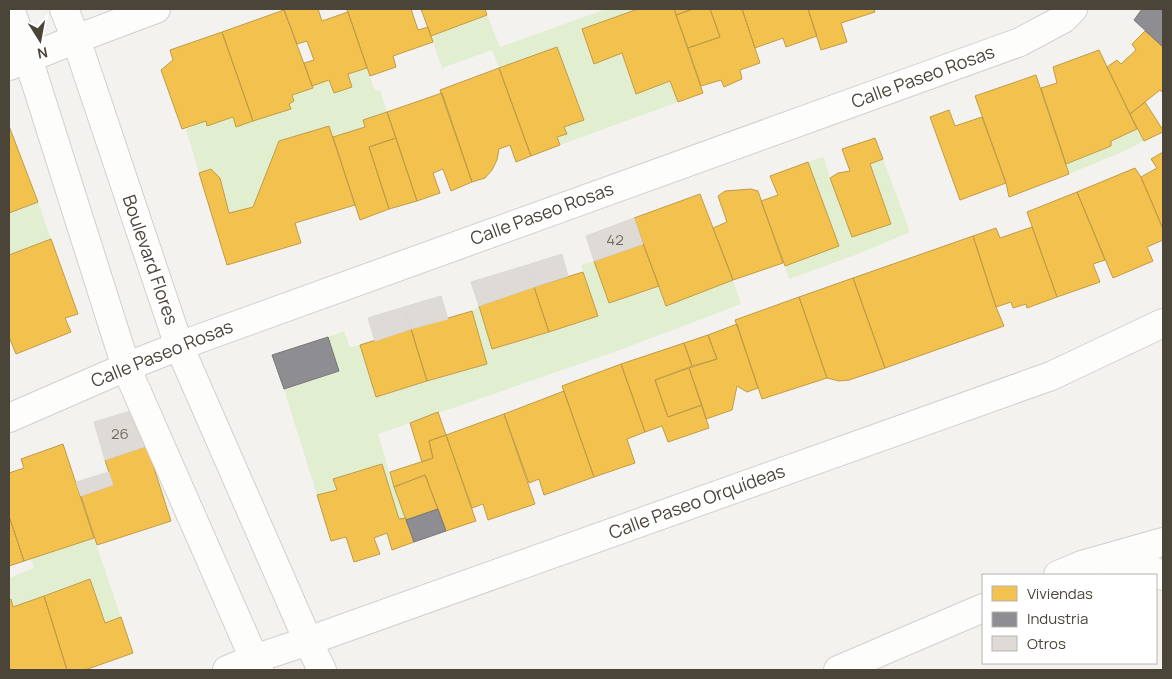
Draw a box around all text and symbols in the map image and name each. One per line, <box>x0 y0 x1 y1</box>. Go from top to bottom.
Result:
north arrow <box>15 15 65 65</box>
street label: Calle Paseo Rosas <box>848 39 998 113</box>
text: N <box>36 43 49 64</box>
street label: Calle Paseo Rosas <box>467 176 617 250</box>
street label: Boulevard Flores <box>117 191 184 328</box>
house number: 42 <box>606 229 624 250</box>
street label: Calle Paseo Rosas <box>87 314 236 392</box>
house number: 26 <box>111 423 129 444</box>
street label: Calle Paseo Orquídeas <box>605 458 788 544</box>
legend <box>982 574 1157 664</box>
text: Viviendas <box>1027 583 1093 604</box>
text: Industria <box>1027 608 1088 629</box>
text: Otros <box>1027 633 1066 654</box>

